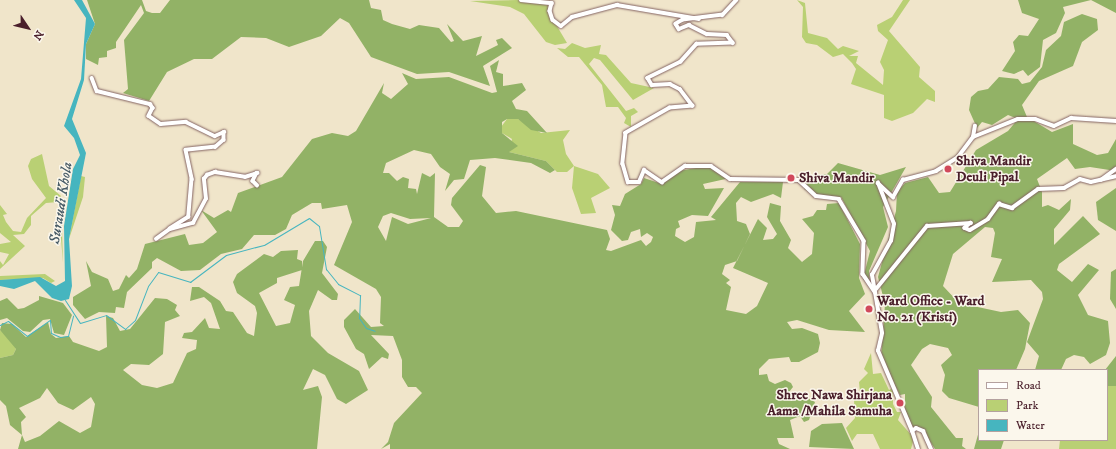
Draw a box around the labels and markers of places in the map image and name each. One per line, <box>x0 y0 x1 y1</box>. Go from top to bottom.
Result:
place label: Shiva Mandir Deuli Pipal <box>956 153 1031 186</box>
marker: Shiva Mandir Deuli Pipal <box>943 164 953 174</box>
place label: Shiva Mandir <box>799 170 874 186</box>
marker: Shiva Mandir <box>786 173 796 183</box>
place label: Ward Office - Ward No. 21 (Kristi) <box>877 293 985 326</box>
marker: Ward Office - Ward No. 21 (Kristi) <box>864 304 874 314</box>
place label: Shree Nawa Shirjana Aama /Mahila Samuha <box>767 387 892 420</box>
marker: Shree Nawa Shirjana Aama /Mahila Samuha <box>895 398 905 408</box>

